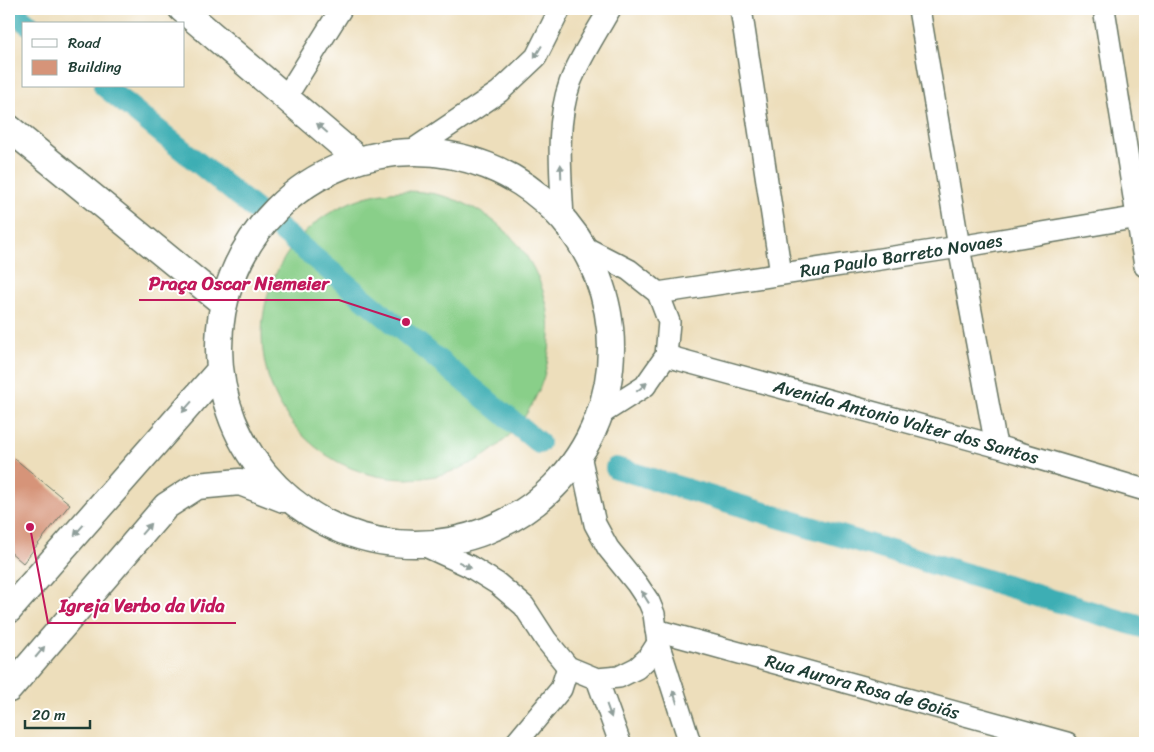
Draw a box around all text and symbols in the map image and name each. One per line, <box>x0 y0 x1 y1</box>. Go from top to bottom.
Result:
legend <box>22 22 185 88</box>
text: Road <box>68 30 101 56</box>
one-way arrow <box>533 45 542 58</box>
text: Building <box>68 54 122 80</box>
one-way arrow <box>315 123 328 134</box>
one-way arrow <box>556 162 564 178</box>
street label: Rua Paulo Barreto Novaes <box>798 224 1005 287</box>
callout: Praça Oscar Niemeier <box>139 266 339 300</box>
text: Praça Oscar Niemeier <box>149 267 330 300</box>
street label: Avenida Antonio Valter dos Santos <box>769 370 1043 474</box>
one-way arrow <box>635 382 648 392</box>
one-way arrow <box>181 401 192 414</box>
one-way arrow <box>74 523 85 536</box>
one-way arrow <box>140 523 152 535</box>
one-way arrow <box>458 561 473 569</box>
callout: Igreja Verbo da Vida <box>48 589 236 623</box>
text: Igreja Verbo da Vida <box>58 589 225 622</box>
one-way arrow <box>641 590 650 604</box>
street label: Rua Aurora Rosa de Goiás <box>762 645 964 729</box>
one-way arrow <box>35 646 46 659</box>
one-way arrow <box>671 689 678 704</box>
scale bar <box>25 697 90 729</box>
text: 20 m <box>32 702 66 728</box>
one-way arrow <box>605 704 613 719</box>

